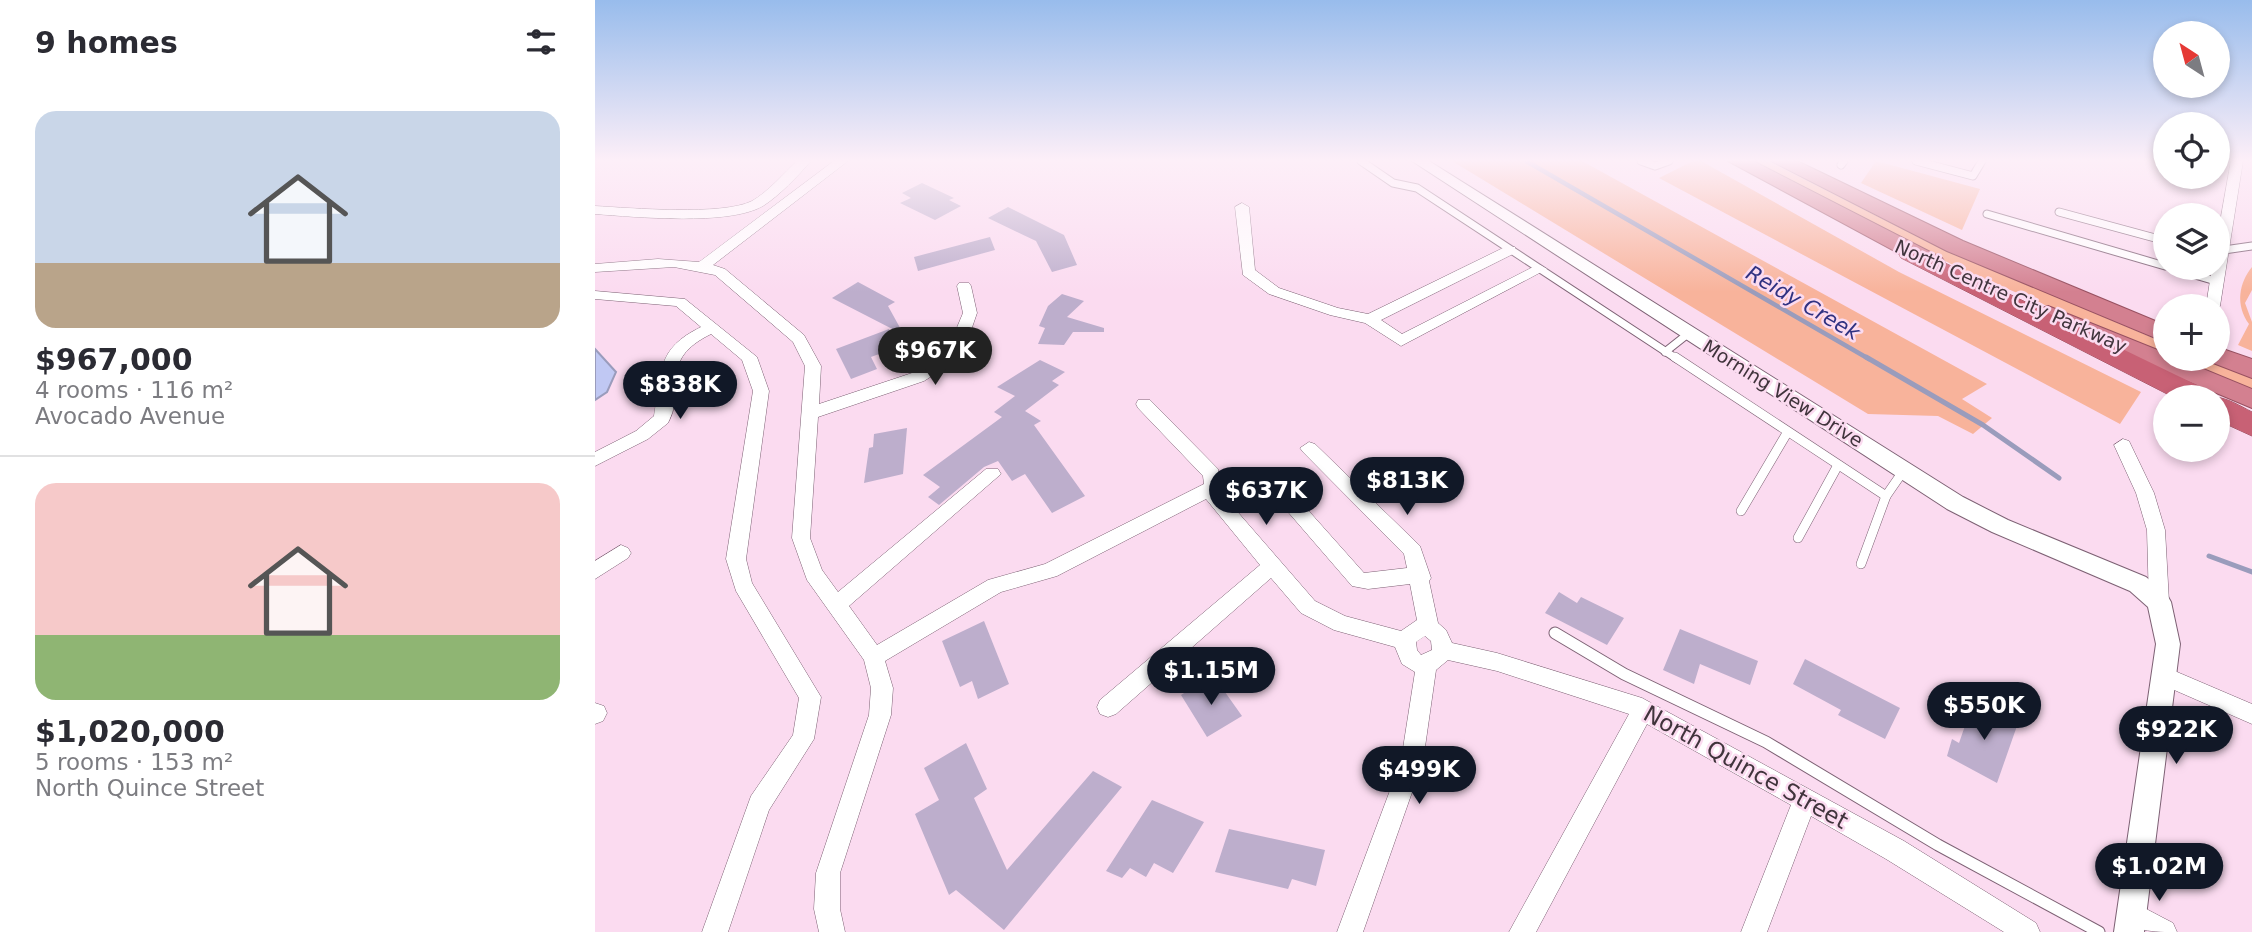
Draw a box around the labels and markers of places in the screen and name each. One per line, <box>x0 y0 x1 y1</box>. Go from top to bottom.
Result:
pin: $967K <box>886 328 984 387</box>
pin: $838K <box>631 362 729 421</box>
pin: $813K <box>1358 458 1456 517</box>
pin: $637K <box>1217 468 1315 527</box>
pin: $1.15M <box>1154 648 1268 707</box>
pin: $550K <box>1935 682 2033 742</box>
pin: $922K <box>2127 706 2225 766</box>
pin: $499K <box>1370 746 1468 806</box>
pin: $1.02M <box>2102 844 2216 903</box>

